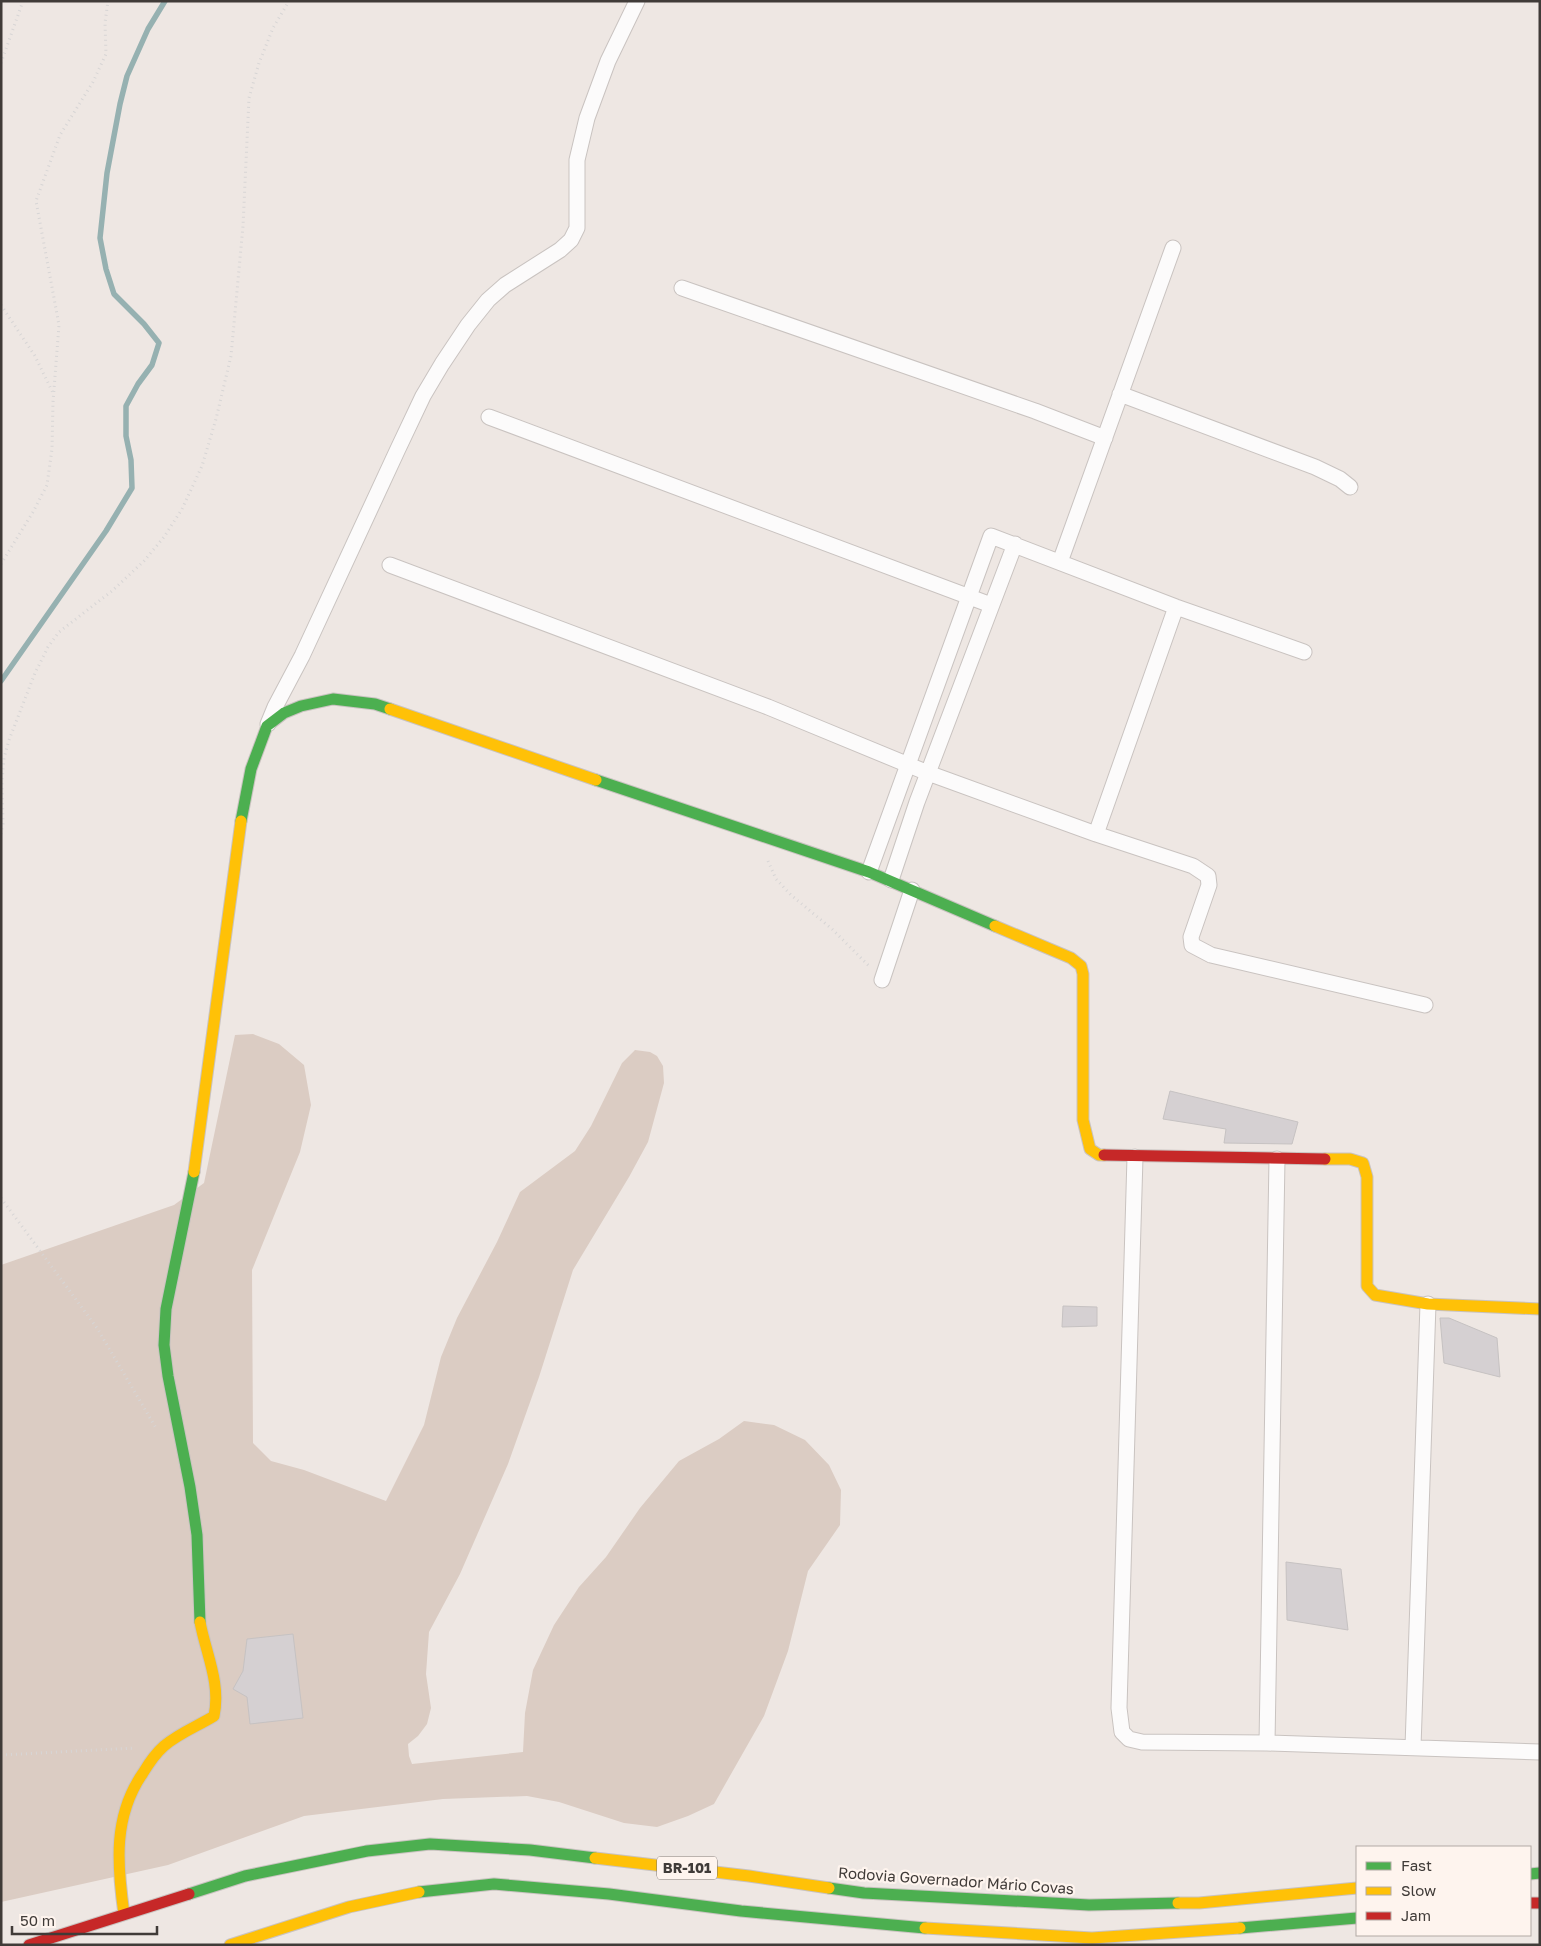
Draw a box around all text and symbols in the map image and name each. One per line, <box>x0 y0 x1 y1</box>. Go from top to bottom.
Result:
legend <box>1356 1846 1531 1936</box>
road number: BR-101 <box>657 1856 717 1880</box>
text: Fast <box>1401 1856 1432 1874</box>
street label: Rodovia Governador Mário Covas <box>838 1863 1075 1897</box>
text: Slow <box>1401 1881 1436 1899</box>
scale bar <box>12 1904 158 1936</box>
text: Jam <box>1401 1906 1431 1924</box>
text: 50 m <box>20 1911 55 1929</box>

